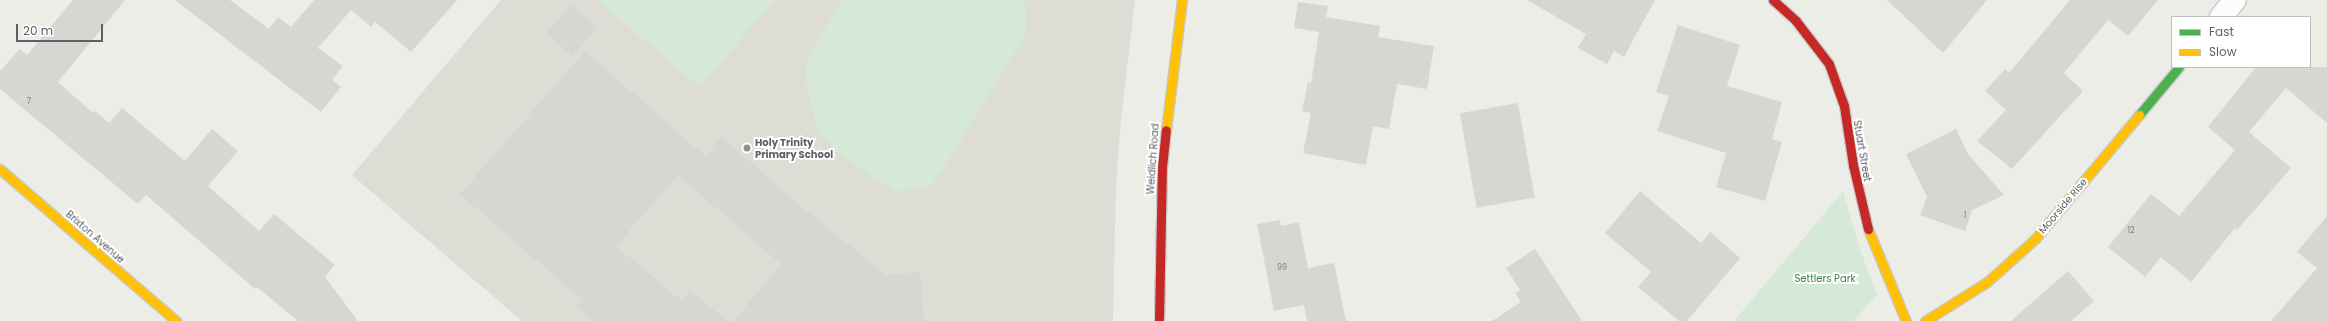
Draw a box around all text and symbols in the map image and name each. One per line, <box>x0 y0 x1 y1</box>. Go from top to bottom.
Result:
scale bar <box>18 16 105 42</box>
legend <box>2171 16 2311 68</box>
text: 20 m <box>23 22 53 39</box>
text: Fast <box>2209 23 2234 40</box>
text: Slow <box>2209 43 2237 60</box>
house number: 7 <box>27 97 31 107</box>
street label: Stuart Street <box>1851 119 1873 183</box>
street label: Weidlich Road <box>1145 123 1161 195</box>
place label: Holy Trinity Primary School <box>755 136 833 160</box>
marker: Holy Trinity Primary School <box>742 143 752 153</box>
street label: Moorside Rise <box>2036 176 2090 236</box>
street label: Brixton Avenue <box>63 208 127 266</box>
house number: 1 <box>1964 211 1966 221</box>
house number: 12 <box>2127 226 2135 236</box>
house number: 99 <box>1277 263 1287 273</box>
park label: Settlers Park <box>1794 273 1856 285</box>

